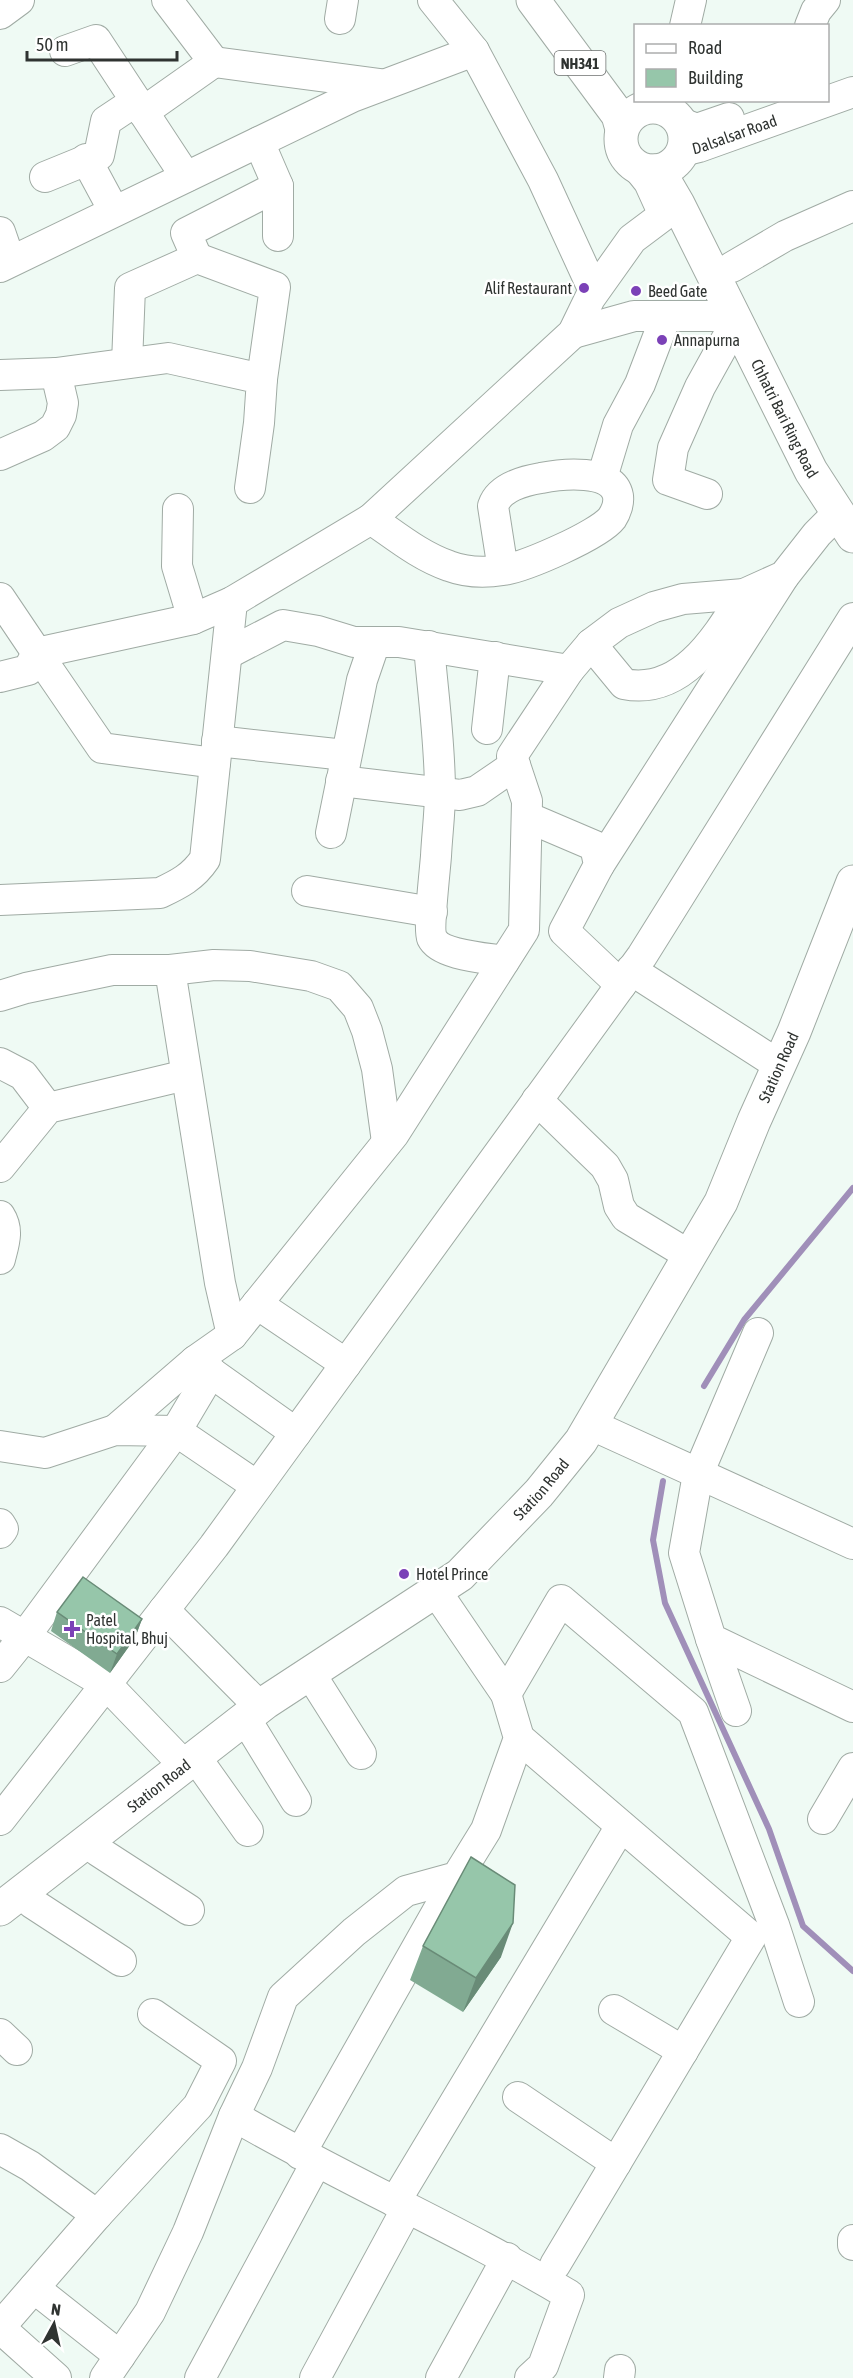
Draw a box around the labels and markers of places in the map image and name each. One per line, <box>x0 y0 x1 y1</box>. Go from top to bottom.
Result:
place label: Alif Restaurant <box>485 279 572 297</box>
marker: Alif Restaurant <box>577 281 591 295</box>
place label: Beed Gate <box>648 282 707 300</box>
marker: Beed Gate <box>629 284 643 298</box>
place label: Annapurna <box>674 331 740 350</box>
marker: Annapurna <box>655 333 669 347</box>
place label: Hotel Prince <box>416 1565 488 1583</box>
marker: Hotel Prince <box>397 1567 411 1581</box>
place label: Patel Hospital, Bhuj <box>86 1611 168 1648</box>
marker: Patel Hospital, Bhuj <box>63 1620 81 1638</box>

